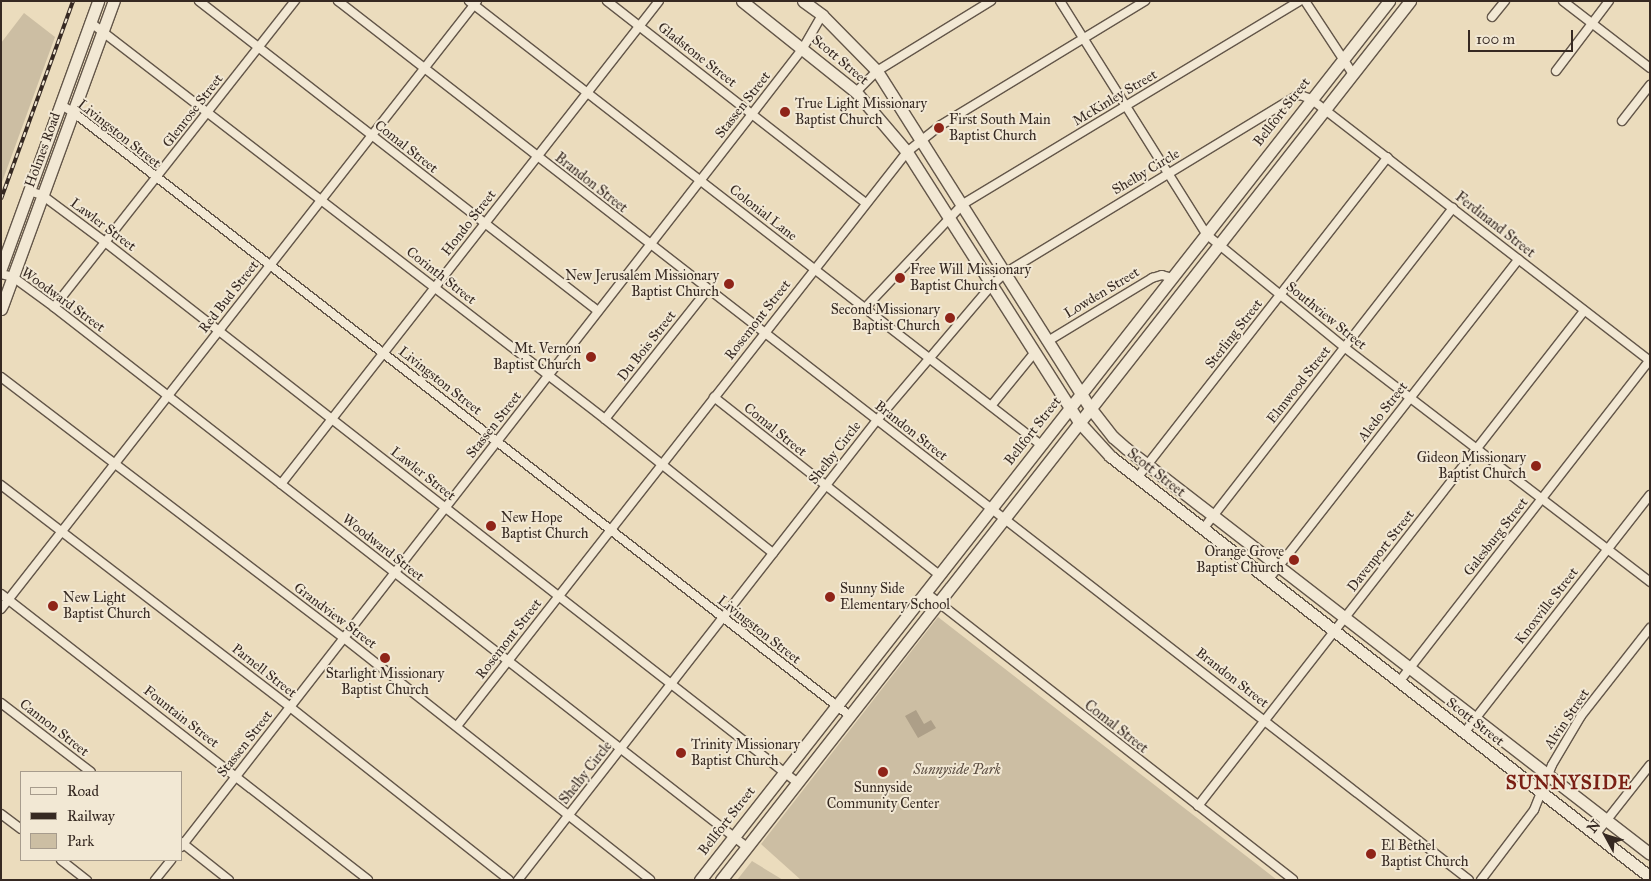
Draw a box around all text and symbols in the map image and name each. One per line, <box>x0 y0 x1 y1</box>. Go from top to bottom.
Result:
street label: Gladstone Street <box>654 19 740 91</box>
scale bar <box>1471 20 1576 52</box>
text: 100 m <box>1476 30 1515 48</box>
street label: Scott Street <box>808 31 872 89</box>
street label: McKinley Street <box>1070 66 1160 130</box>
street label: Stassen Street <box>712 68 774 142</box>
street label: Glenrose Street <box>159 71 227 151</box>
street label: Bellfort Street <box>1250 74 1314 150</box>
street label: Livingston Street <box>74 96 164 172</box>
place label: True Light Missionary Baptist Church <box>795 96 927 128</box>
marker: True Light Missionary Baptist Church <box>779 106 791 118</box>
street label: Holmes Road <box>22 110 64 190</box>
place label: First South Main Baptist Church <box>949 112 1051 144</box>
street label: Comal Street <box>371 117 441 177</box>
marker: First South Main Baptist Church <box>933 122 945 134</box>
street label: Shelby Circle <box>1109 145 1183 199</box>
street label: Brandon Street <box>551 149 631 217</box>
street label: Colonial Lane <box>726 181 800 245</box>
street label: Hondo Street <box>438 187 500 259</box>
street label: Ferdinand Street <box>1452 189 1538 261</box>
street label: Lawler Street <box>67 195 139 255</box>
street label: Corinth Street <box>403 244 479 308</box>
street label: Red Bud Street <box>196 257 262 337</box>
place label: Free Will Missionary Baptist Church <box>910 262 1031 294</box>
street label: Woodward Street <box>18 264 108 336</box>
street label: Lowden Street <box>1061 264 1143 322</box>
place label: New Jerusalem Missionary Baptist Church <box>565 268 719 300</box>
marker: Free Will Missionary Baptist Church <box>894 272 906 284</box>
street label: Rosemont Street <box>722 277 794 363</box>
marker: New Jerusalem Missionary Baptist Church <box>723 278 735 290</box>
street label: Southview Street <box>1282 278 1370 354</box>
street label: Sterling Street <box>1202 296 1266 372</box>
place label: Second Missionary Baptist Church <box>831 302 940 334</box>
street label: Du Bois Street <box>614 307 680 385</box>
marker: Second Missionary Baptist Church <box>944 312 956 324</box>
place label: Mt. Vernon Baptist Church <box>493 341 581 374</box>
street label: Livingston Street <box>395 343 485 419</box>
street label: Elmwood Street <box>1264 343 1334 427</box>
marker: Mt. Vernon Baptist Church <box>585 351 597 363</box>
street label: Aledo Street <box>1355 379 1411 445</box>
street label: Stassen Street <box>463 388 525 462</box>
street label: Bellfort Street <box>1001 393 1065 469</box>
street label: Brandon Street <box>871 397 951 465</box>
street label: Comal Street <box>740 400 810 460</box>
street label: Shelby Circle <box>805 418 865 488</box>
street label: Lawler Street <box>387 443 459 505</box>
street label: Scott Street <box>1124 445 1188 501</box>
place label: Gideon Missionary Baptist Church <box>1417 450 1526 482</box>
marker: Gideon Missionary Baptist Church <box>1530 460 1542 472</box>
street label: Galesburg Street <box>1460 495 1532 579</box>
street label: Davenport Street <box>1344 507 1418 595</box>
place label: New Hope Baptist Church <box>501 510 589 542</box>
street label: Woodward Street <box>339 511 427 585</box>
marker: New Hope Baptist Church <box>485 520 497 532</box>
place label: Orange Grove Baptist Church <box>1196 544 1284 576</box>
marker: Orange Grove Baptist Church <box>1288 554 1300 566</box>
street label: Knoxville Street <box>1512 564 1582 648</box>
street label: Grandview Street <box>290 579 380 653</box>
place label: Sunny Side Elementary School <box>840 581 950 614</box>
place label: New Light Baptist Church <box>63 590 151 622</box>
marker: Sunny Side Elementary School <box>824 591 836 603</box>
street label: Livingston Street <box>714 592 804 668</box>
street label: Rosemont Street <box>473 596 545 682</box>
marker: New Light Baptist Church <box>47 600 59 612</box>
street label: Parnell Street <box>228 640 300 702</box>
street label: Brandon Street <box>1192 644 1272 712</box>
marker: Starlight Missionary Baptist Church <box>379 652 391 664</box>
place label: Starlight Missionary Baptist Church <box>326 666 444 699</box>
street label: Fountain Street <box>140 682 222 752</box>
street label: Alvin Street <box>1541 686 1593 752</box>
street label: Scott Street <box>1443 694 1507 750</box>
street label: Cannon Street <box>16 696 92 760</box>
street label: Comal Street <box>1081 697 1151 757</box>
street label: Stassen Street <box>214 707 276 781</box>
place label: Trinity Missionary Baptist Church <box>691 737 800 770</box>
street label: Shelby Circle <box>556 738 616 808</box>
marker: Trinity Missionary Baptist Church <box>675 747 687 759</box>
park label: Sunnyside Park <box>913 762 1001 778</box>
marker: Sunnyside Community Center <box>877 766 889 778</box>
legend <box>20 771 182 861</box>
district label: SUNNYSIDE <box>1505 772 1633 794</box>
place label: Sunnyside Community Center <box>827 780 939 812</box>
text: Road <box>67 782 99 800</box>
street label: Bellfort Street <box>695 783 759 859</box>
text: Railway <box>67 807 115 825</box>
north arrow <box>1581 811 1631 861</box>
text: N <box>1584 816 1604 836</box>
text: Park <box>67 832 94 850</box>
place label: El Bethel Baptist Church <box>1381 838 1469 870</box>
marker: El Bethel Baptist Church <box>1365 848 1377 860</box>

